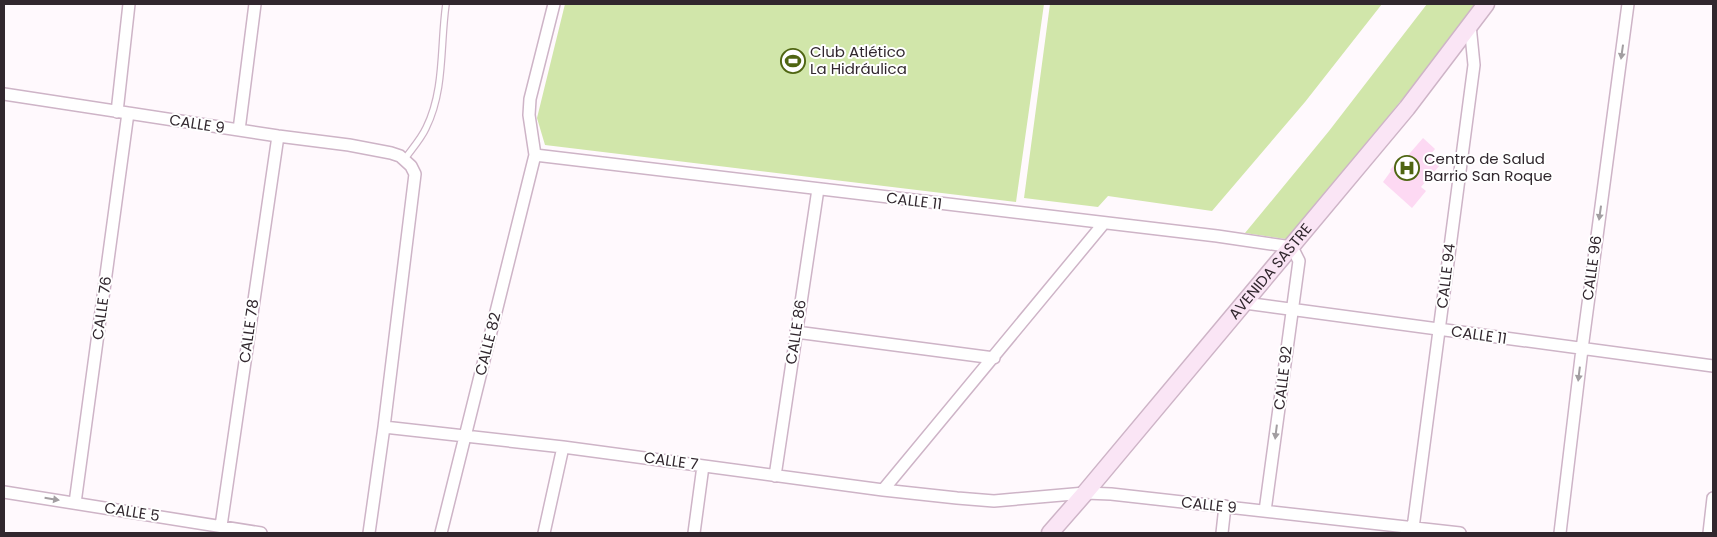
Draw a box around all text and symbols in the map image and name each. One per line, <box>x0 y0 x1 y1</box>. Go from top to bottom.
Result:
place label: Club Atlético La Hidráulica <box>810 41 907 79</box>
one-way arrow <box>1618 44 1626 60</box>
sports icon: Club Atlético La Hidráulica <box>780 48 806 74</box>
street label: CALLE 9 <box>168 109 226 138</box>
place label: Centro de Salud Barrio San Roque <box>1424 148 1552 186</box>
hospital icon: Centro de Salud Barrio San Roque <box>1394 155 1420 181</box>
street label: CALLE 11 <box>885 187 943 214</box>
one-way arrow <box>1596 205 1604 221</box>
street label: AVENIDA SASTRE <box>1223 218 1316 324</box>
street label: CALLE 96 <box>1577 234 1606 302</box>
street label: CALLE 94 <box>1431 242 1460 310</box>
street label: CALLE 76 <box>87 275 116 341</box>
street label: CALLE 78 <box>234 298 263 364</box>
street label: CALLE 86 <box>780 298 811 366</box>
street label: CALLE 82 <box>470 310 505 378</box>
street label: CALLE 11 <box>1450 320 1508 349</box>
street label: CALLE 92 <box>1268 345 1297 411</box>
one-way arrow <box>1575 366 1583 382</box>
one-way arrow <box>1272 425 1280 441</box>
street label: CALLE 7 <box>643 446 700 475</box>
street label: CALLE 9 <box>1180 491 1238 518</box>
one-way arrow <box>44 496 60 504</box>
street label: CALLE 5 <box>103 497 161 526</box>

